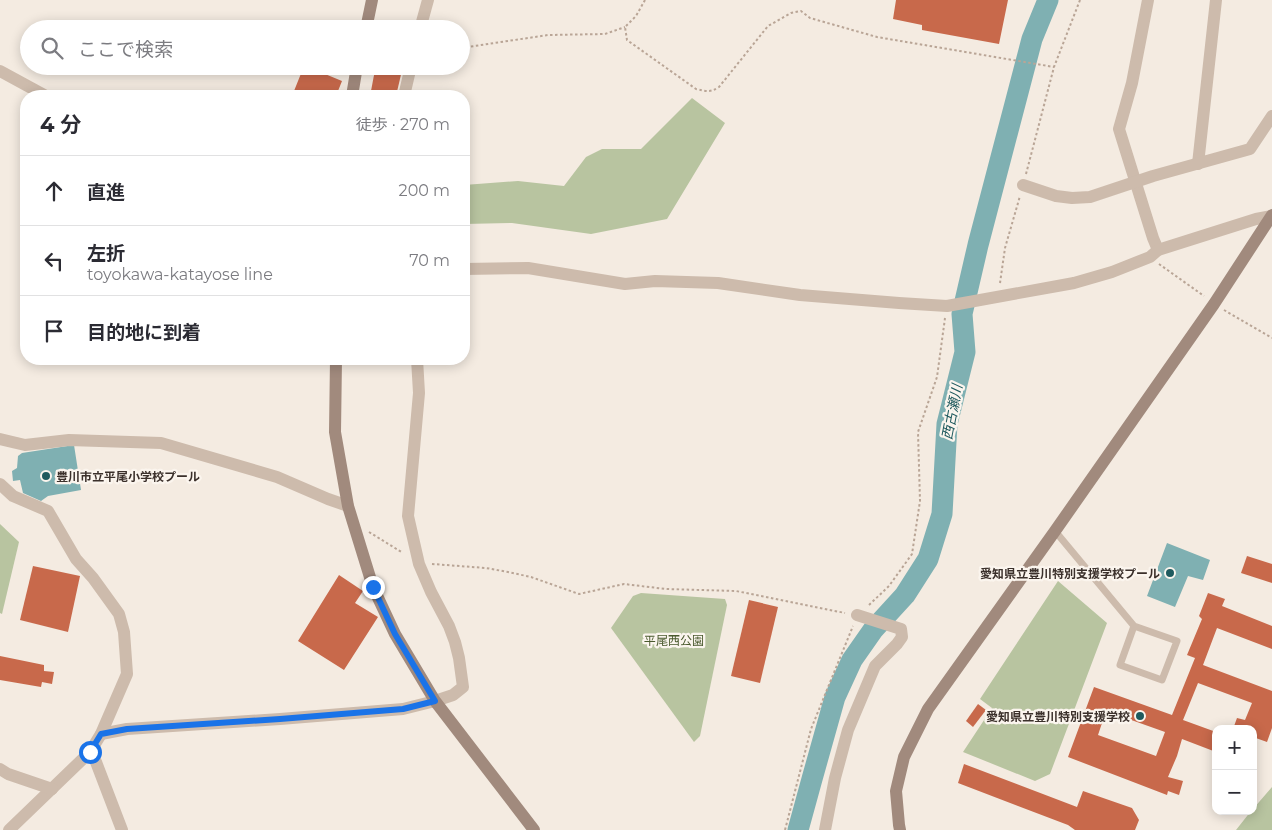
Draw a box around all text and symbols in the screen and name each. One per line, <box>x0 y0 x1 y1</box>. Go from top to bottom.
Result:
search box <box>20 20 470 75</box>
icon: search <box>38 34 66 62</box>
text: ここで検索 <box>78 38 173 61</box>
text: 4 分 <box>40 112 81 137</box>
text: 徒歩 · 270 m <box>356 115 450 134</box>
icon: ahead <box>40 177 68 205</box>
text: 直進 <box>87 181 125 204</box>
text: 200 m <box>399 181 450 200</box>
text: 左折 <box>87 242 125 265</box>
icon: left <box>40 247 68 275</box>
text: 70 m <box>409 251 450 270</box>
text: toyokawa-katayose line <box>87 265 273 284</box>
icon: arrive <box>40 317 68 345</box>
text: 目的地に到着 <box>87 321 201 344</box>
water label: 西古瀬川 <box>938 381 967 441</box>
place label: 豊川市立平尾小学校プール <box>56 469 200 484</box>
marker: 豊川市立平尾小学校プール <box>40 470 52 482</box>
place label: 愛知県立豊川特別支援学校プール <box>980 566 1160 581</box>
marker: 愛知県立豊川特別支援学校プール <box>1164 567 1176 579</box>
route end <box>362 576 385 599</box>
park label: 平尾西公園 <box>644 633 704 648</box>
place label: 愛知県立豊川特別支援学校 <box>986 709 1130 724</box>
marker: 愛知県立豊川特別支援学校 <box>1134 710 1146 722</box>
map controls <box>1212 725 1257 815</box>
button: + <box>1212 725 1257 770</box>
route start <box>79 741 102 764</box>
button: − <box>1212 770 1257 815</box>

